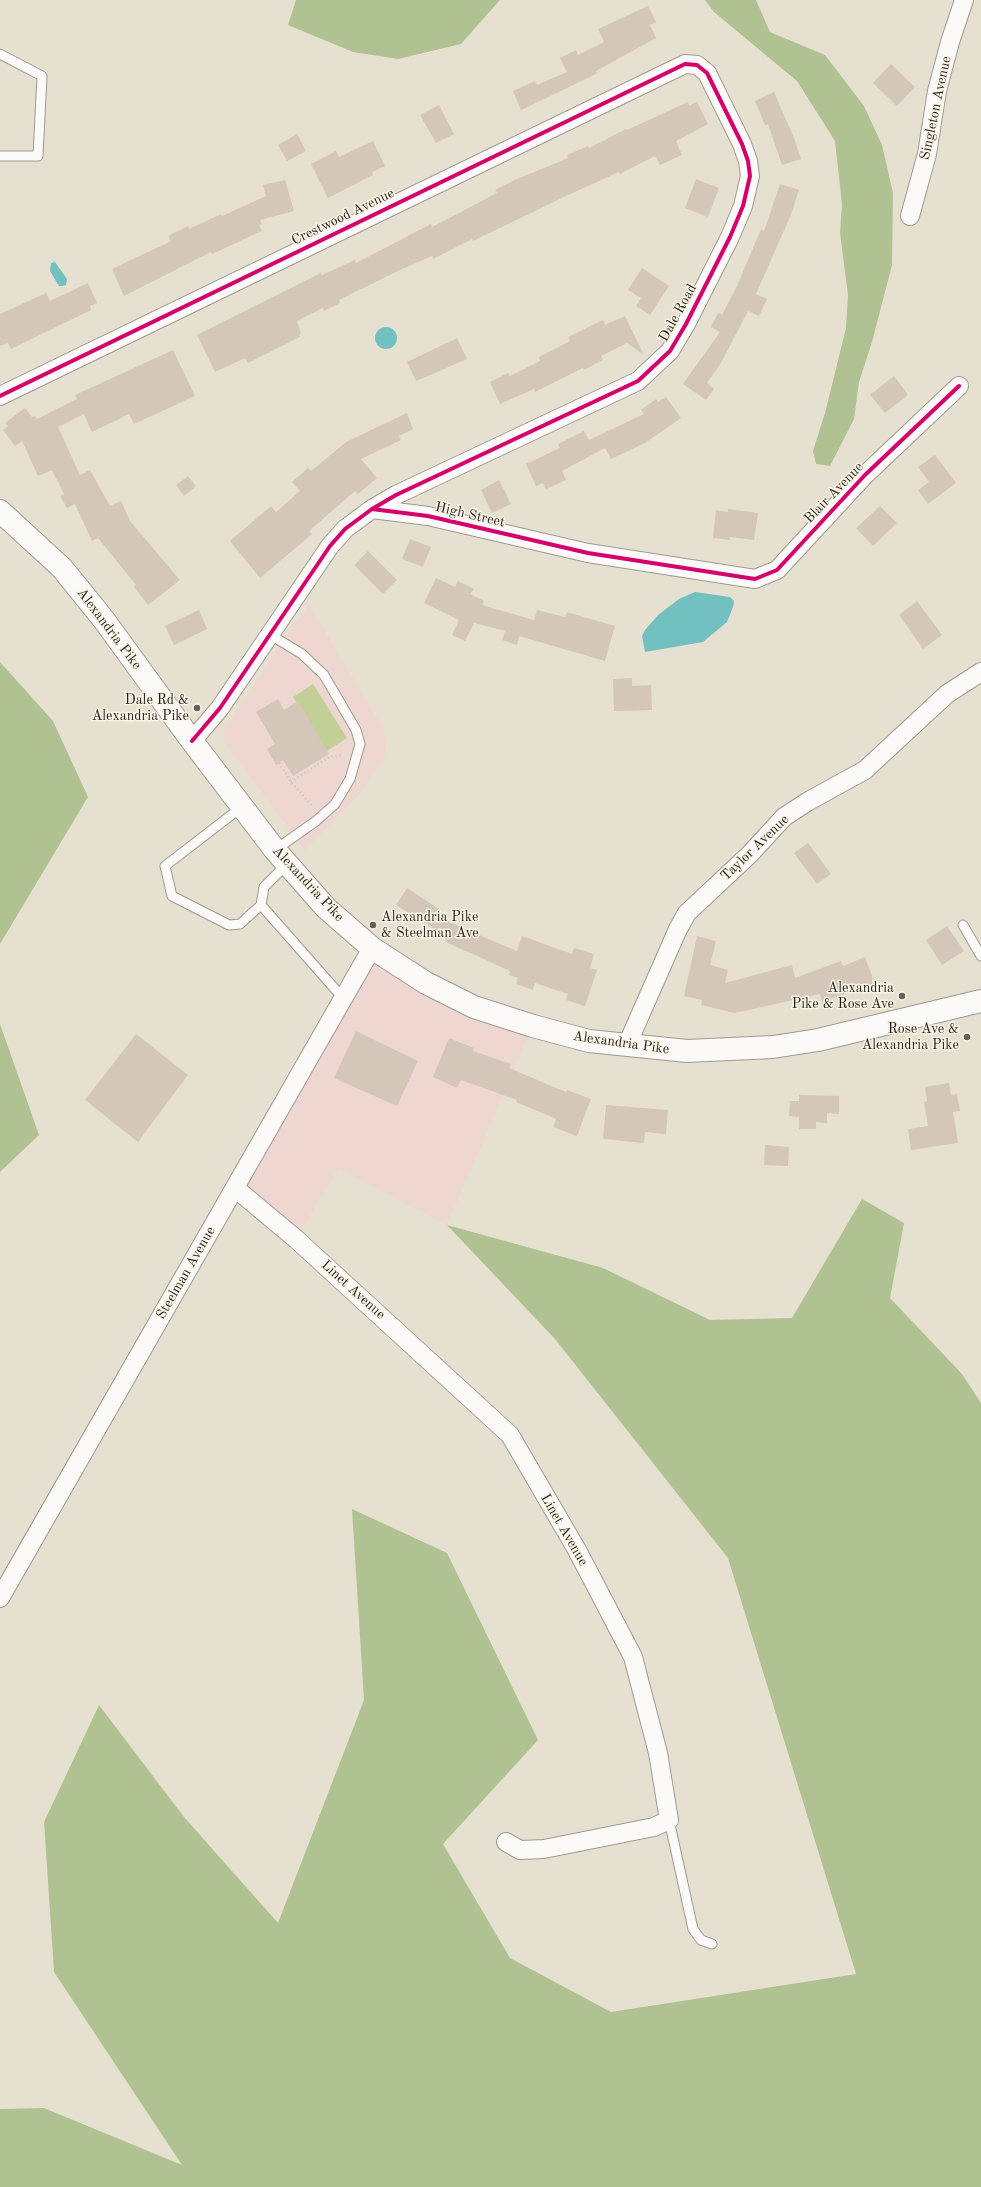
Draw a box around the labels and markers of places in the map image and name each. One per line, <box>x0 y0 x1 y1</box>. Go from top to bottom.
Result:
place label: Dale Rd & Alexandria Pike <box>92 692 189 724</box>
marker: Dale Rd & Alexandria Pike <box>192 703 202 713</box>
place label: Alexandria Pike & Steelman Ave <box>381 909 479 942</box>
marker: Alexandria Pike & Steelman Ave <box>368 920 378 930</box>
place label: Alexandria Pike & Rose Ave <box>792 980 894 1012</box>
marker: Alexandria Pike & Rose Ave <box>897 991 907 1001</box>
place label: Rose Ave & Alexandria Pike <box>862 1021 959 1054</box>
marker: Rose Ave & Alexandria Pike <box>962 1032 972 1042</box>

